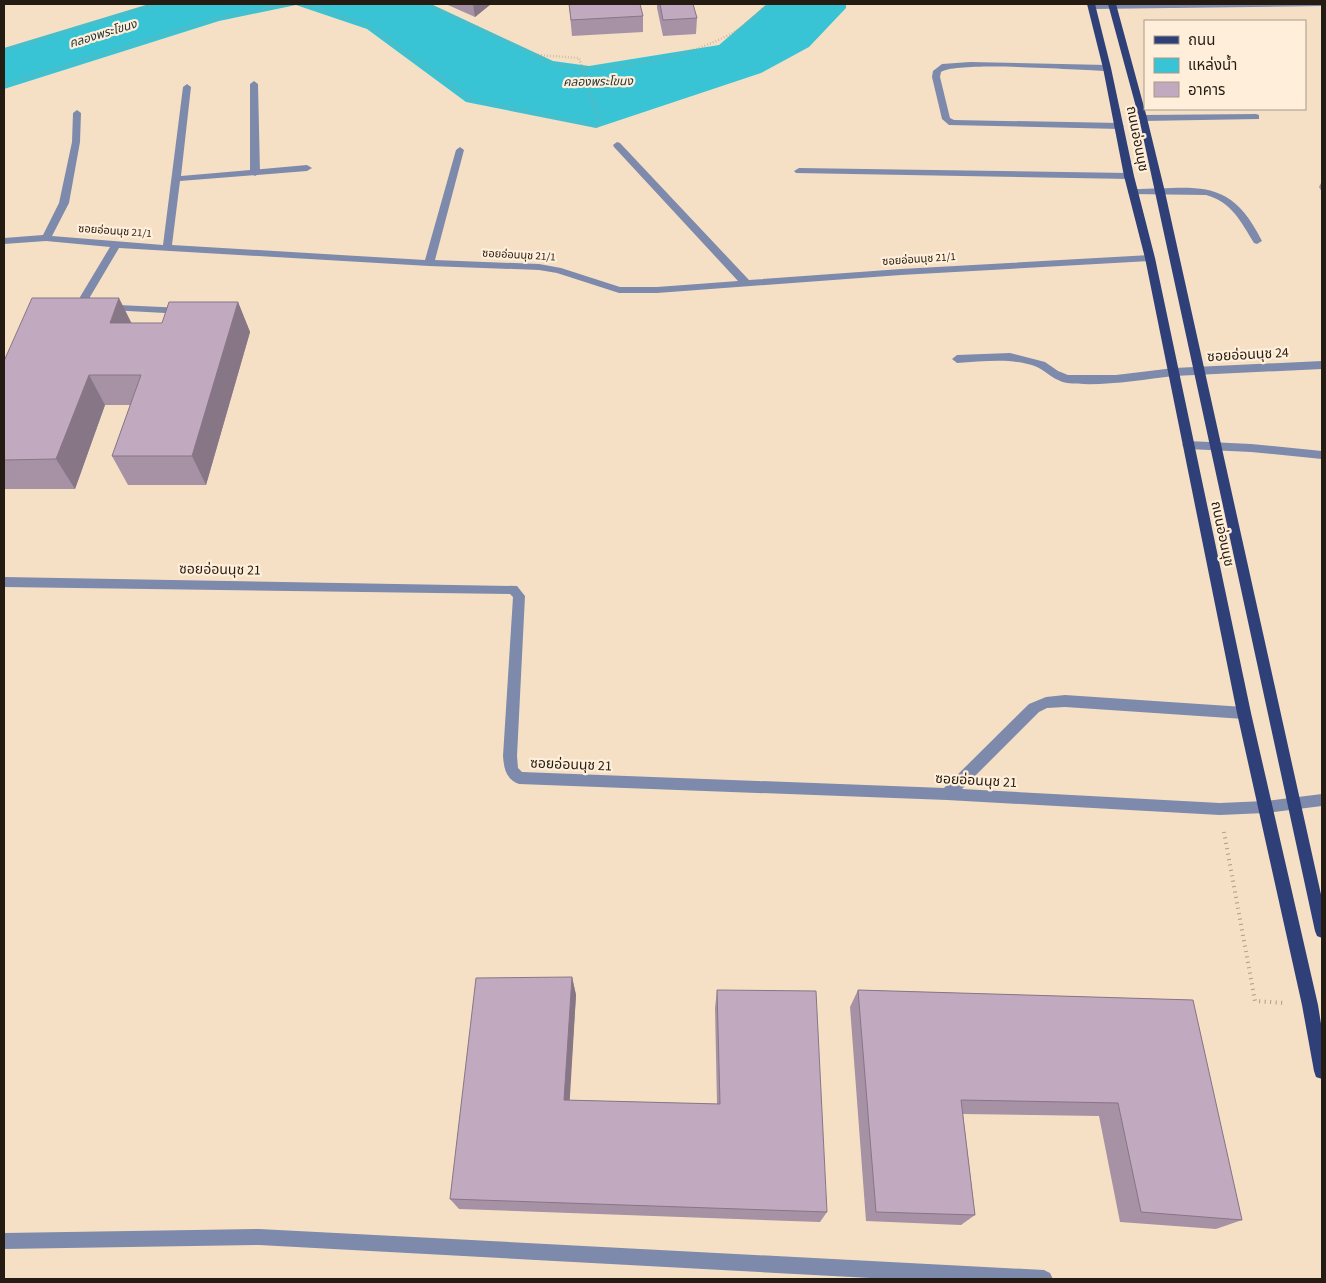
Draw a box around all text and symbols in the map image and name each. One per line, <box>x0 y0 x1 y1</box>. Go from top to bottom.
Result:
water label: คลองพระโขนง <box>67 16 139 52</box>
legend <box>1144 20 1306 110</box>
text: ถนน <box>1188 30 1215 51</box>
text: แหล่งน้ำ <box>1188 54 1237 76</box>
water label: คลองพระโขนง <box>563 73 634 91</box>
text: อาคาร <box>1188 80 1225 101</box>
street label: ถนนอ่อนนุช <box>1121 104 1153 174</box>
street label: ซอยอ่อนนุช 21/1 <box>78 221 152 241</box>
street label: ซอยอ่อนนุช 21/1 <box>482 246 556 264</box>
street label: ซอยอ่อนนุช 21/1 <box>882 249 956 269</box>
street label: ซอยอ่อนนุช 24 <box>1207 343 1289 367</box>
street label: ถนนอ่อนนุช <box>1205 499 1239 569</box>
street label: ซอยอ่อนนุช 21 <box>179 559 261 581</box>
street label: ซอยอ่อนนุช 21 <box>530 754 612 776</box>
street label: ซอยอ่อนนุช 21 <box>935 769 1017 793</box>

